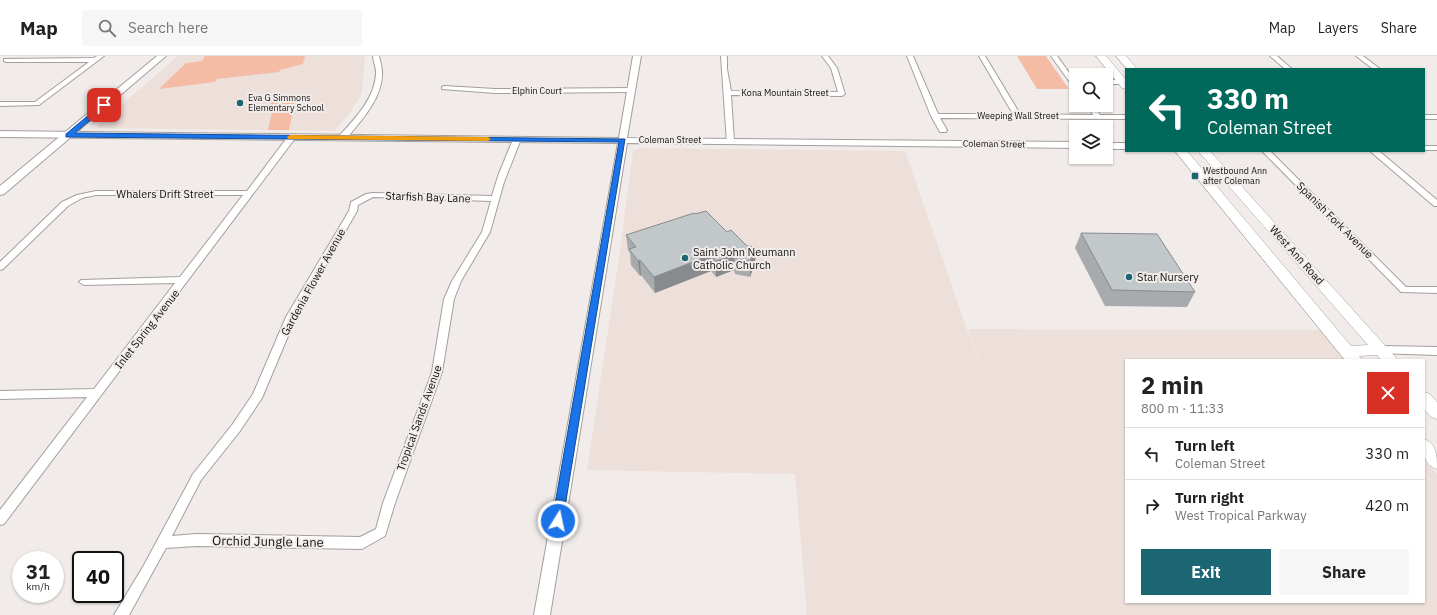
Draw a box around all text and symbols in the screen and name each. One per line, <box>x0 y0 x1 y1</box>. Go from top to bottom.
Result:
search box <box>82 10 362 46</box>
text: Map <box>20 16 58 40</box>
icon: search <box>96 17 118 39</box>
text: Search here <box>128 18 208 37</box>
text: Map <box>1269 19 1296 37</box>
text: Layers <box>1318 19 1359 37</box>
text: Share <box>1381 19 1417 37</box>
map controls <box>1069 68 1113 164</box>
button: search <box>1069 68 1113 112</box>
text: 330 m <box>1207 80 1289 117</box>
icon: left <box>1141 84 1193 136</box>
street label: Elphin Court <box>512 85 562 96</box>
street label: Kona Mountain Street <box>741 87 829 98</box>
pin <box>87 88 121 122</box>
place label: Eva G Simmons Elementary School <box>248 92 324 113</box>
icon: arrive <box>93 94 115 116</box>
marker: Eva G Simmons Elementary School <box>235 98 245 108</box>
street label: Weeping Wall Street <box>977 110 1059 121</box>
text: Coleman Street <box>1207 116 1332 139</box>
button: layers <box>1069 120 1113 164</box>
street label: Coleman Street <box>639 134 701 145</box>
street label: Coleman Street <box>963 137 1025 150</box>
place label: Westbound Ann after Coleman <box>1203 165 1267 186</box>
marker: Westbound Ann after Coleman <box>1190 171 1200 181</box>
street label: Spanish Fork Avenue <box>1294 179 1376 261</box>
street label: Whalers Drift Street <box>116 187 214 201</box>
street label: Starfish Bay Lane <box>385 189 471 205</box>
street label: West Ann Road <box>1267 223 1327 287</box>
street label: Gardenia Flower Avenue <box>278 226 348 338</box>
place label: Saint John Neumann Catholic Church <box>693 245 796 272</box>
marker: Saint John Neumann Catholic Church <box>680 253 690 263</box>
place label: Star Nursery <box>1137 270 1199 284</box>
marker: Star Nursery <box>1124 272 1134 282</box>
street label: Inlet Spring Avenue <box>112 286 182 372</box>
street label: Tropical Sands Avenue <box>393 363 445 473</box>
text: 2 min <box>1141 369 1204 401</box>
button: close <box>1367 372 1409 414</box>
text: 800 m · 11:33 <box>1141 400 1224 417</box>
text: Turn left <box>1175 436 1235 455</box>
icon: left <box>1141 443 1163 465</box>
text: 330 m <box>1365 444 1409 463</box>
text: Coleman Street <box>1175 455 1265 472</box>
text: Turn right <box>1175 488 1244 507</box>
icon: right <box>1141 495 1163 517</box>
text: 420 m <box>1365 496 1409 515</box>
position arrow <box>537 500 579 542</box>
text: West Tropical Parkway <box>1175 507 1307 524</box>
street label: Orchid Jungle Lane <box>212 532 324 551</box>
button: Exit <box>1141 549 1271 595</box>
button: Share <box>1279 549 1409 595</box>
speed limit sign: 40 <box>72 551 124 603</box>
text: 31 <box>26 558 50 585</box>
text: km/h <box>26 580 50 593</box>

